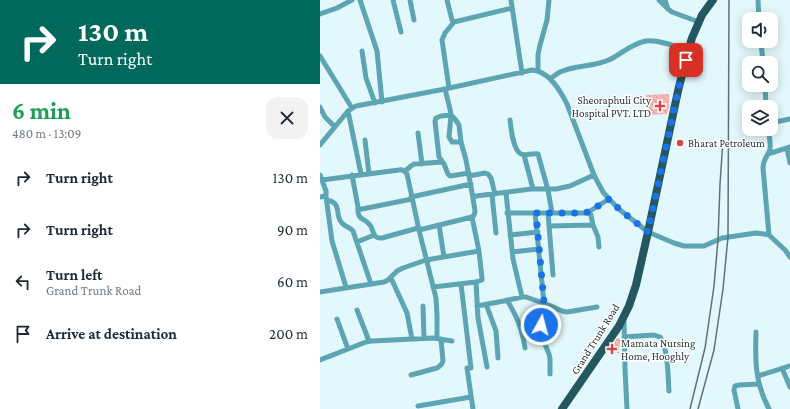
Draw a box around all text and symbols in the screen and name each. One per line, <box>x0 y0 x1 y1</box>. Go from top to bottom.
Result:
map controls <box>742 12 778 136</box>
button: sound <box>742 12 778 48</box>
icon: right <box>12 16 64 68</box>
text: 130 m <box>78 16 148 47</box>
pin <box>669 43 703 77</box>
text: Turn right <box>78 49 152 69</box>
icon: arrive <box>675 49 697 71</box>
button: search <box>742 56 778 92</box>
place label: Sheoraphuli City Hospital PVT. LTD <box>572 94 652 120</box>
text: 6 min <box>12 97 71 124</box>
button: close <box>266 97 308 139</box>
marker: Sheoraphuli City Hospital PVT. LTD <box>654 100 666 112</box>
button: layers <box>742 100 778 136</box>
text: 480 m · 13:09 <box>12 126 81 141</box>
place label: Bharat Petroleum <box>688 137 765 149</box>
marker: Bharat Petroleum <box>675 138 685 148</box>
icon: right <box>12 167 34 189</box>
text: Turn right <box>46 170 113 186</box>
text: 130 m <box>273 170 308 186</box>
icon: right <box>12 219 34 241</box>
text: Turn right <box>46 222 113 238</box>
text: 90 m <box>277 222 308 238</box>
text: Turn left <box>46 267 102 283</box>
icon: left <box>12 271 34 293</box>
text: 60 m <box>277 274 308 290</box>
text: Grand Trunk Road <box>46 283 141 298</box>
street label: Grand Trunk Road <box>569 301 622 376</box>
position arrow <box>520 304 562 346</box>
icon: arrive <box>12 323 34 345</box>
text: Arrive at destination <box>46 326 177 342</box>
text: 200 m <box>269 326 308 342</box>
place label: Mamata Nursing Home, Hooghly <box>621 337 696 363</box>
marker: Mamata Nursing Home, Hooghly <box>606 343 618 355</box>

